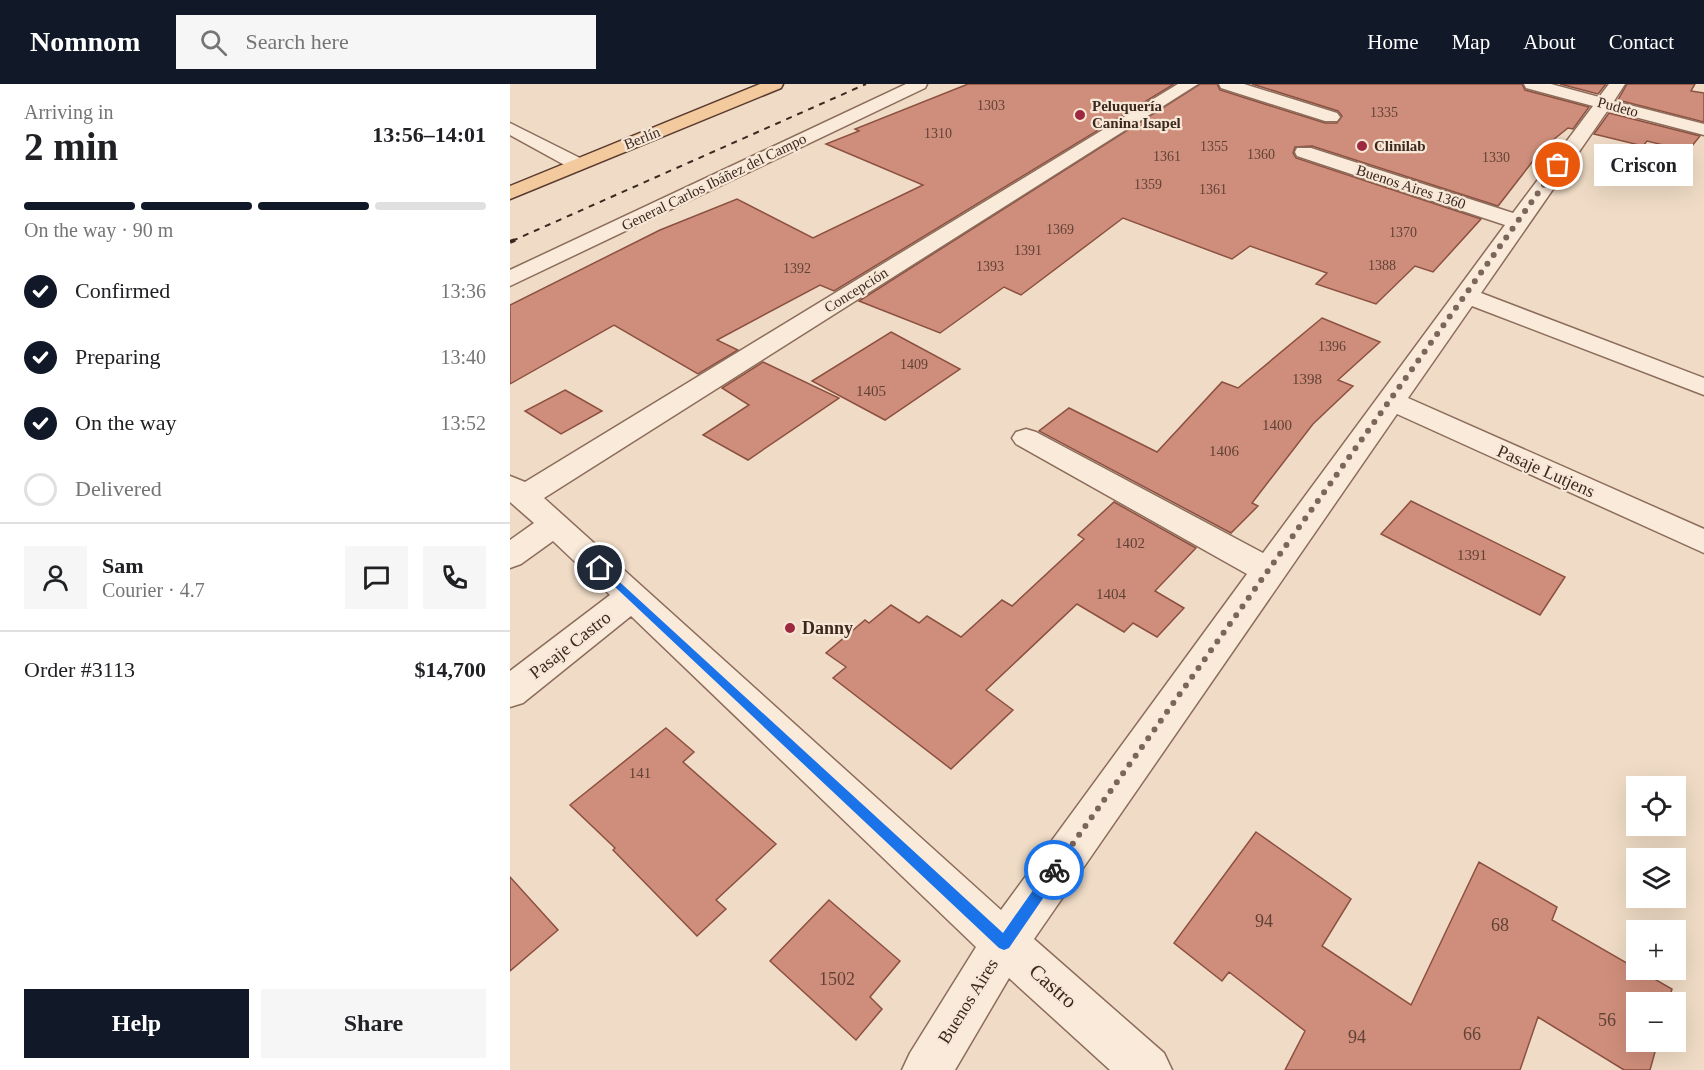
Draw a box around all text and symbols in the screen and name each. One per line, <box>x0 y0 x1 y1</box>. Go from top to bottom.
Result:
search box <box>176 15 596 69</box>
text: Nomnom <box>30 26 140 57</box>
icon: search <box>197 26 230 59</box>
text: Search here <box>245 29 349 54</box>
text: Home <box>1367 30 1419 54</box>
text: Map <box>1452 30 1490 54</box>
text: About <box>1523 30 1576 54</box>
text: Contact <box>1609 30 1674 54</box>
street label: Pudeto <box>1596 94 1640 120</box>
house number: 1303 <box>977 98 1005 113</box>
place label: Peluquería Canina Isapel <box>1092 98 1181 131</box>
text: Arriving in <box>24 101 113 123</box>
house number: 1335 <box>1370 105 1398 120</box>
marker: Peluquería Canina Isapel <box>1073 108 1087 122</box>
text: 13:56–14:01 <box>372 122 486 147</box>
street label: Berlín <box>622 123 663 152</box>
text: 2 min <box>24 125 118 168</box>
house number: 1310 <box>924 126 952 141</box>
street label: General Carlos Ibáñez del Campo <box>619 130 809 234</box>
place label: Clinilab <box>1374 138 1426 154</box>
house number: 1355 <box>1200 139 1228 154</box>
marker: Clinilab <box>1355 139 1369 153</box>
pin <box>1532 139 1583 190</box>
callout: Criscon <box>1594 144 1693 186</box>
house number: 1360 <box>1247 147 1275 162</box>
icon: bag <box>1541 148 1574 181</box>
house number: 1361 <box>1153 149 1181 164</box>
house number: 1330 <box>1482 150 1510 165</box>
text: Criscon <box>1610 154 1677 176</box>
street label: Buenos Aires 1360 <box>1354 162 1468 212</box>
house number: 1359 <box>1134 177 1162 192</box>
house number: 1361 <box>1199 182 1227 197</box>
text: On the way · 90 m <box>24 219 173 241</box>
house number: 1369 <box>1046 222 1074 237</box>
house number: 1370 <box>1389 225 1417 240</box>
house number: 1391 <box>1014 243 1042 258</box>
house number: 1388 <box>1368 258 1396 273</box>
house number: 1393 <box>976 259 1004 274</box>
house number: 1392 <box>783 261 811 276</box>
street label: Concepción <box>821 264 891 316</box>
icon: check <box>24 275 57 308</box>
text: Confirmed <box>75 278 170 303</box>
text: 13:36 <box>440 280 486 302</box>
house number: 1396 <box>1318 339 1346 354</box>
icon: check <box>24 341 57 374</box>
text: Preparing <box>75 344 161 369</box>
text: 13:40 <box>440 346 486 368</box>
house number: 1409 <box>900 357 928 372</box>
house number: 1398 <box>1292 371 1322 387</box>
house number: 1405 <box>856 383 886 399</box>
icon: check <box>24 407 57 440</box>
text: On the way <box>75 410 176 435</box>
text: 13:52 <box>440 412 486 434</box>
house number: 1400 <box>1262 417 1292 433</box>
street label: Pasaje Lutjens <box>1494 441 1598 501</box>
house number: 1406 <box>1209 443 1240 459</box>
text: Delivered <box>75 476 162 501</box>
house number: 1402 <box>1115 535 1145 551</box>
pin <box>574 542 625 593</box>
button: person <box>24 546 87 609</box>
button: chat <box>345 546 408 609</box>
button: phone <box>423 546 486 609</box>
house number: 1391 <box>1457 547 1487 563</box>
icon: home <box>583 551 616 584</box>
text: Sam <box>102 553 144 578</box>
text: Courier · 4.7 <box>102 579 205 601</box>
house number: 1404 <box>1096 586 1127 602</box>
street label: Pasaje Castro <box>525 607 615 683</box>
place label: Danny <box>802 618 853 638</box>
marker: Danny <box>783 621 797 635</box>
text: Order #3113 <box>24 657 135 682</box>
text: $14,700 <box>415 657 486 682</box>
house number: 141 <box>629 765 651 781</box>
map controls <box>1626 776 1686 1052</box>
button: locate <box>1626 776 1686 836</box>
courier <box>1024 840 1084 900</box>
button: layers <box>1626 848 1686 908</box>
icon: bike <box>1038 854 1071 887</box>
house number: 94 <box>1255 911 1273 931</box>
house number: 68 <box>1491 915 1509 935</box>
button: + <box>1626 920 1686 980</box>
street label: Buenos Aires <box>934 955 1002 1047</box>
street label: Castro <box>1024 959 1082 1013</box>
house number: 1502 <box>819 969 855 989</box>
button: Help <box>24 989 249 1058</box>
button: Share <box>261 989 486 1058</box>
button: − <box>1626 992 1686 1052</box>
house number: 56 <box>1598 1010 1616 1030</box>
house number: 66 <box>1463 1024 1481 1044</box>
house number: 94 <box>1348 1027 1366 1047</box>

